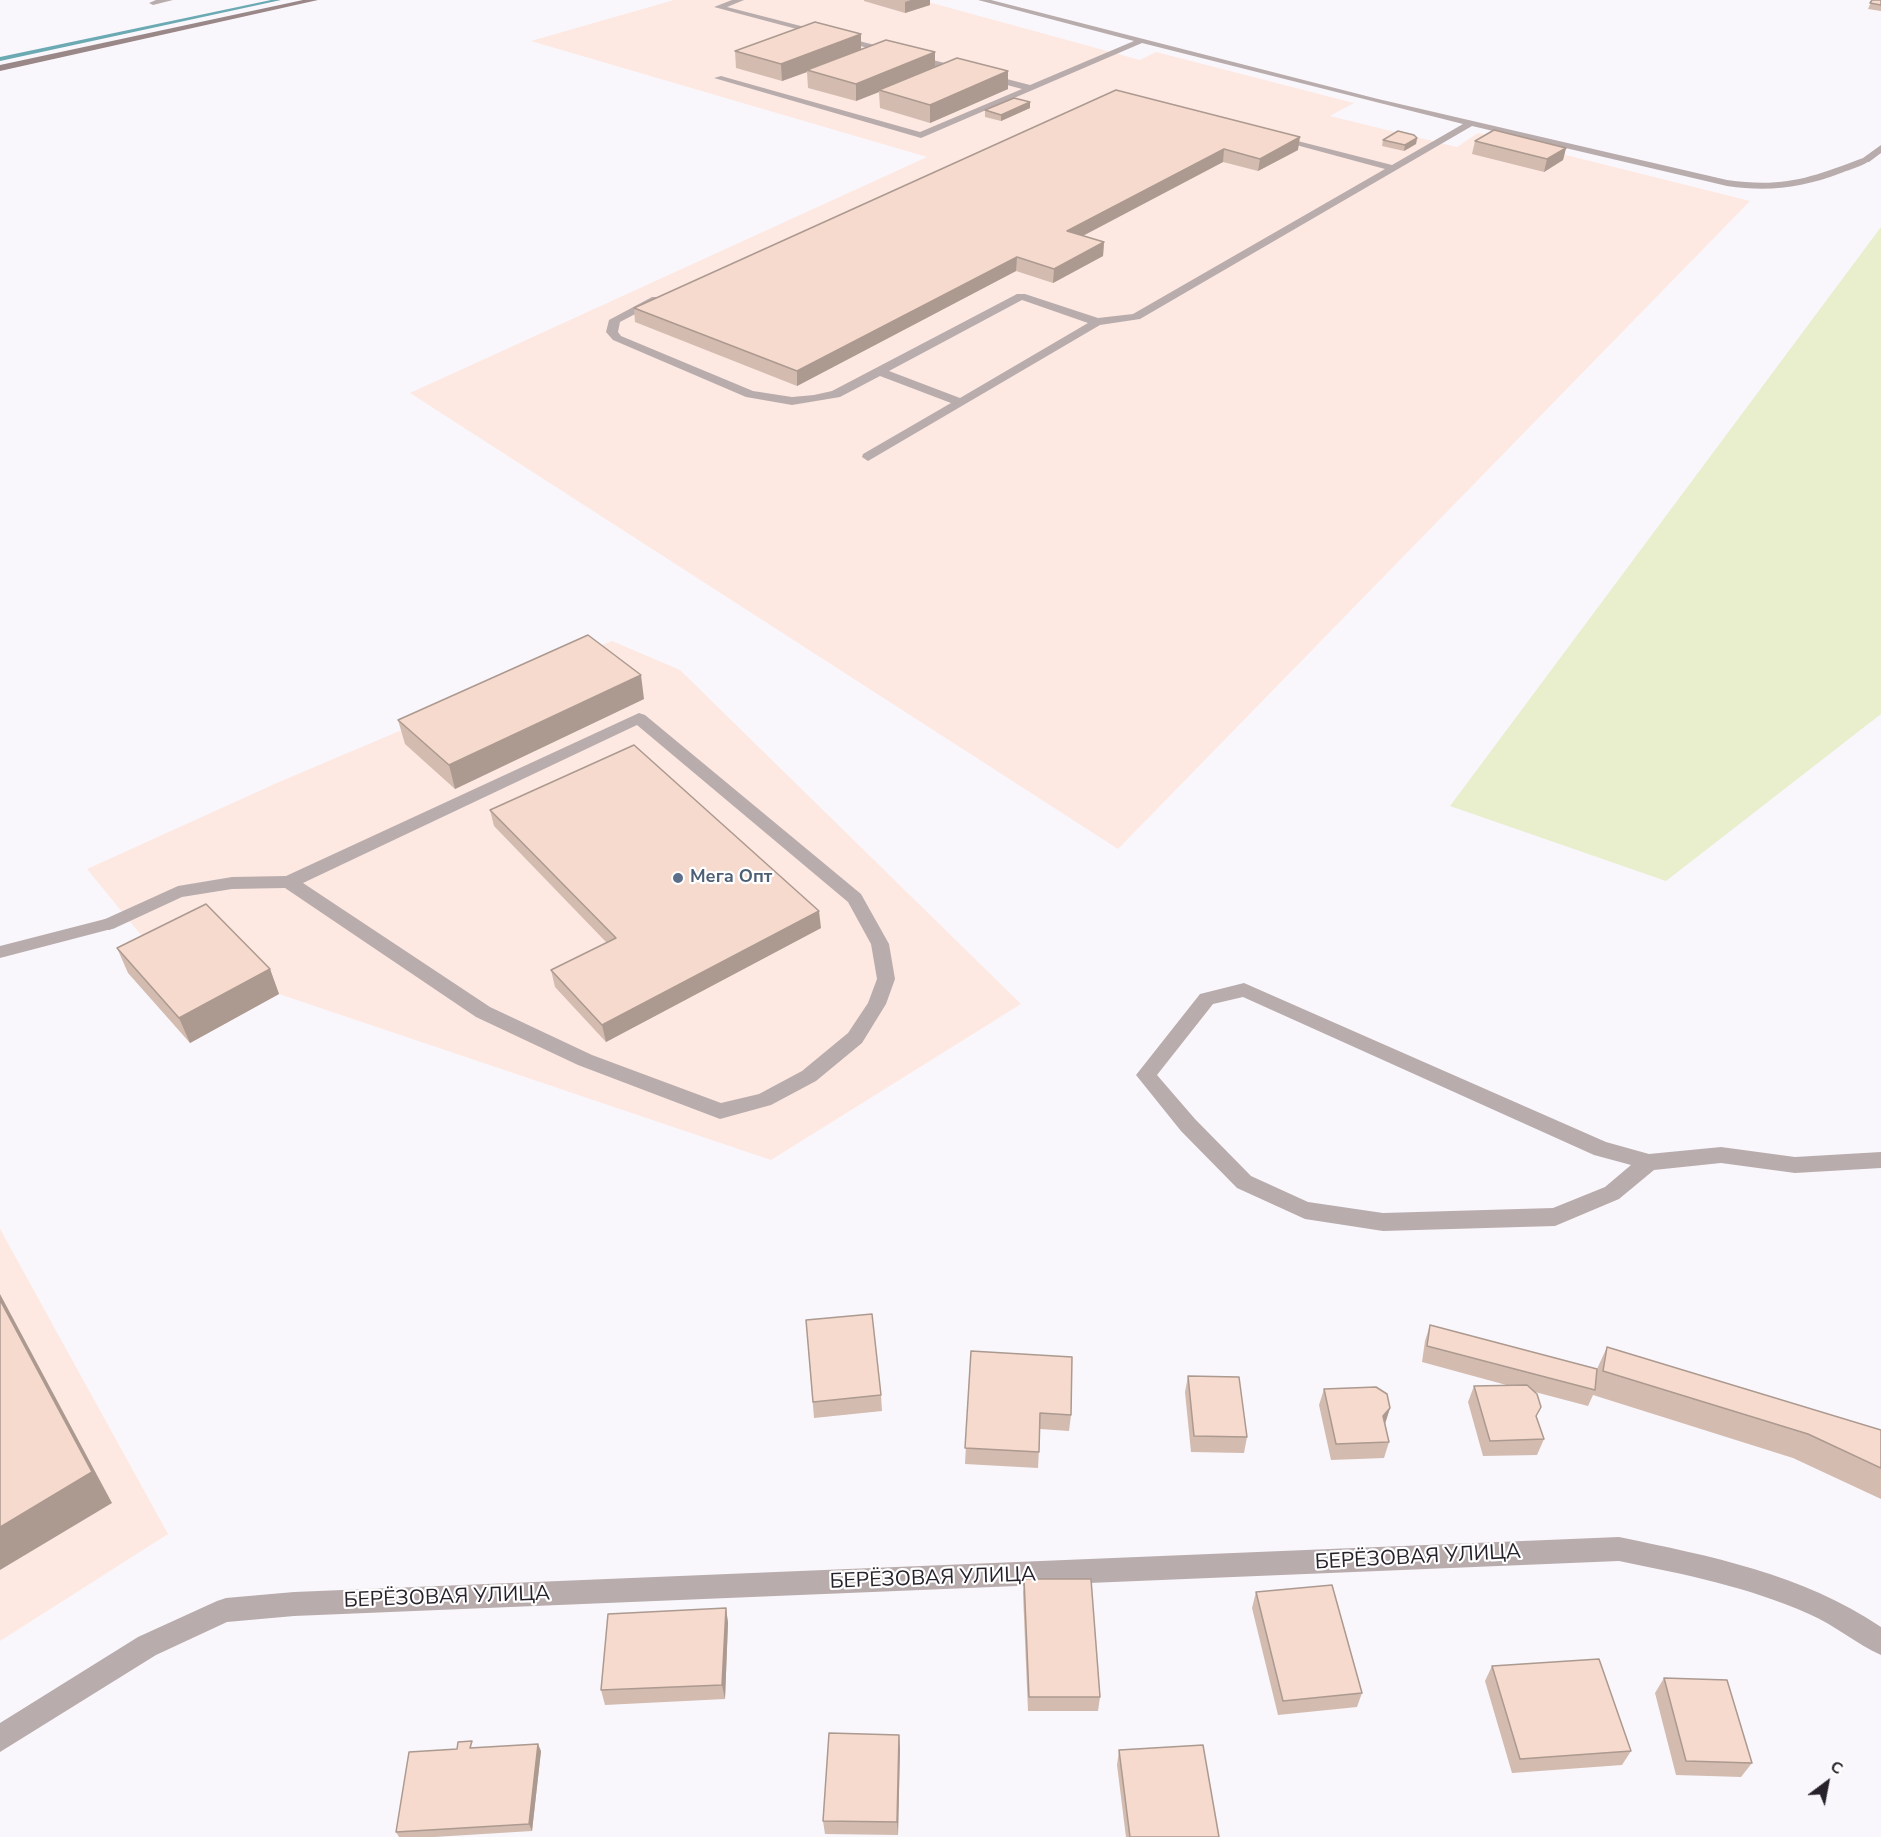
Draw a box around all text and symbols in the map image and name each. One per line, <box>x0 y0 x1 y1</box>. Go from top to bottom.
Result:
place label: Мега Опт <box>690 867 772 889</box>
marker: Мега Опт <box>671 871 685 885</box>
street label: БЕРЁЗОВАЯ УЛИЦА <box>1314 1540 1522 1576</box>
street label: БЕРЁЗОВАЯ УЛИЦА <box>829 1563 1037 1595</box>
street label: БЕРЁЗОВАЯ УЛИЦА <box>343 1582 551 1614</box>
north arrow <box>1797 1753 1857 1813</box>
text: С <box>1826 1756 1847 1780</box>

